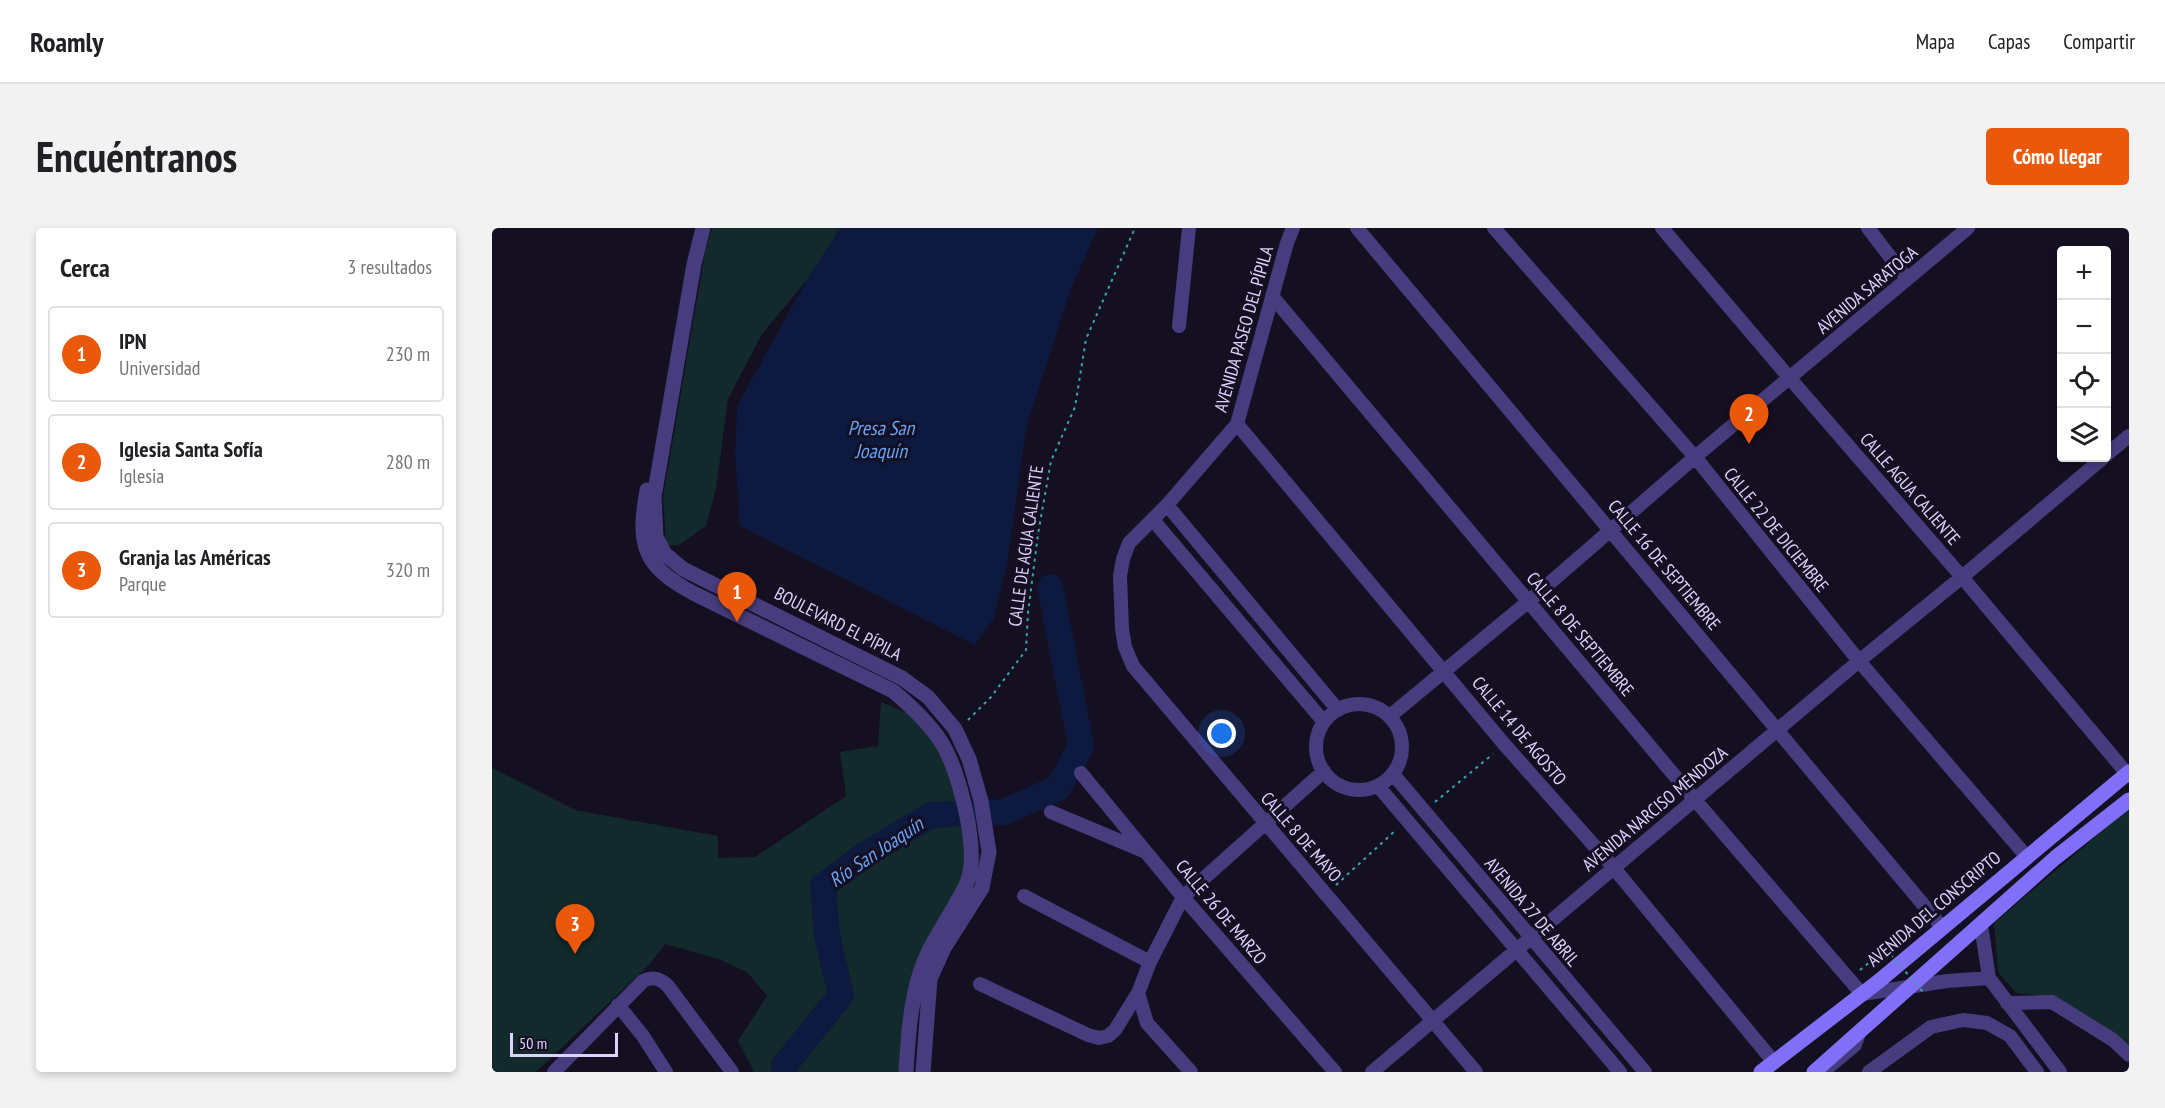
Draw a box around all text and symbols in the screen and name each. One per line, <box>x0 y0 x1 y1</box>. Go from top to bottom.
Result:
text: Roamly <box>30 23 104 60</box>
text: Mapa <box>1916 28 1955 55</box>
text: Capas <box>1988 28 2030 55</box>
text: Compartir <box>2063 28 2135 55</box>
button: Cómo llegar <box>1986 128 2129 185</box>
text: Encuéntranos <box>36 129 237 184</box>
street label: AVENIDA SARATOGA <box>1811 240 1922 339</box>
street label: AVENIDA PASEO DEL PÍPILA <box>1209 243 1278 415</box>
map controls <box>2057 246 2111 462</box>
button: + <box>2057 246 2111 300</box>
text: Cerca <box>60 251 110 284</box>
text: 3 resultados <box>347 254 432 280</box>
button: − <box>2057 300 2111 354</box>
text: IPN <box>119 327 147 355</box>
text: 1 <box>77 341 86 367</box>
text: 230 m <box>386 341 430 367</box>
button: locate <box>2057 354 2111 408</box>
text: Universidad <box>119 355 200 381</box>
pin: 2 <box>1730 394 1768 444</box>
button: layers <box>2057 408 2111 462</box>
water label: Presa San Joaquín <box>848 415 915 464</box>
street label: CALLE AGUA CALIENTE <box>1855 428 1965 550</box>
text: Iglesia Santa Sofía <box>119 435 263 463</box>
text: 2 <box>77 449 86 475</box>
text: 280 m <box>386 449 430 475</box>
text: Iglesia <box>119 463 164 489</box>
street label: CALLE 22 DE DICIEMBRE <box>1719 463 1834 597</box>
street label: CALLE DE AGUA CALIENTE <box>1003 464 1048 628</box>
street label: CALLE 16 DE SEPTIEMBRE <box>1603 495 1726 635</box>
text: Granja las Américas <box>119 543 271 571</box>
text: 3 <box>77 557 86 583</box>
text: 320 m <box>386 557 430 583</box>
street label: CALLE 8 DE SEPTIEMBRE <box>1522 567 1639 701</box>
text: Parque <box>119 571 167 597</box>
pin: 1 <box>718 572 756 622</box>
street label: BOULEVARD EL PÍPILA <box>771 582 906 666</box>
street label: CALLE 14 DE AGOSTO <box>1467 672 1572 790</box>
your location <box>1207 719 1236 748</box>
street label: AVENIDA NARCISO MENDOZA <box>1577 741 1732 876</box>
street label: CALLE 8 DE MAYO <box>1256 787 1347 887</box>
water label: Río San Joaquín <box>824 810 929 893</box>
street label: AVENIDA DEL CONSCRIPTO <box>1862 846 2005 971</box>
street label: AVENIDA 27 DE ABRIL <box>1480 852 1585 971</box>
street label: CALLE 26 DE MARZO <box>1171 855 1272 969</box>
pin: 3 <box>556 904 595 954</box>
scale bar <box>510 1030 618 1058</box>
text: 50 m <box>519 1033 547 1053</box>

